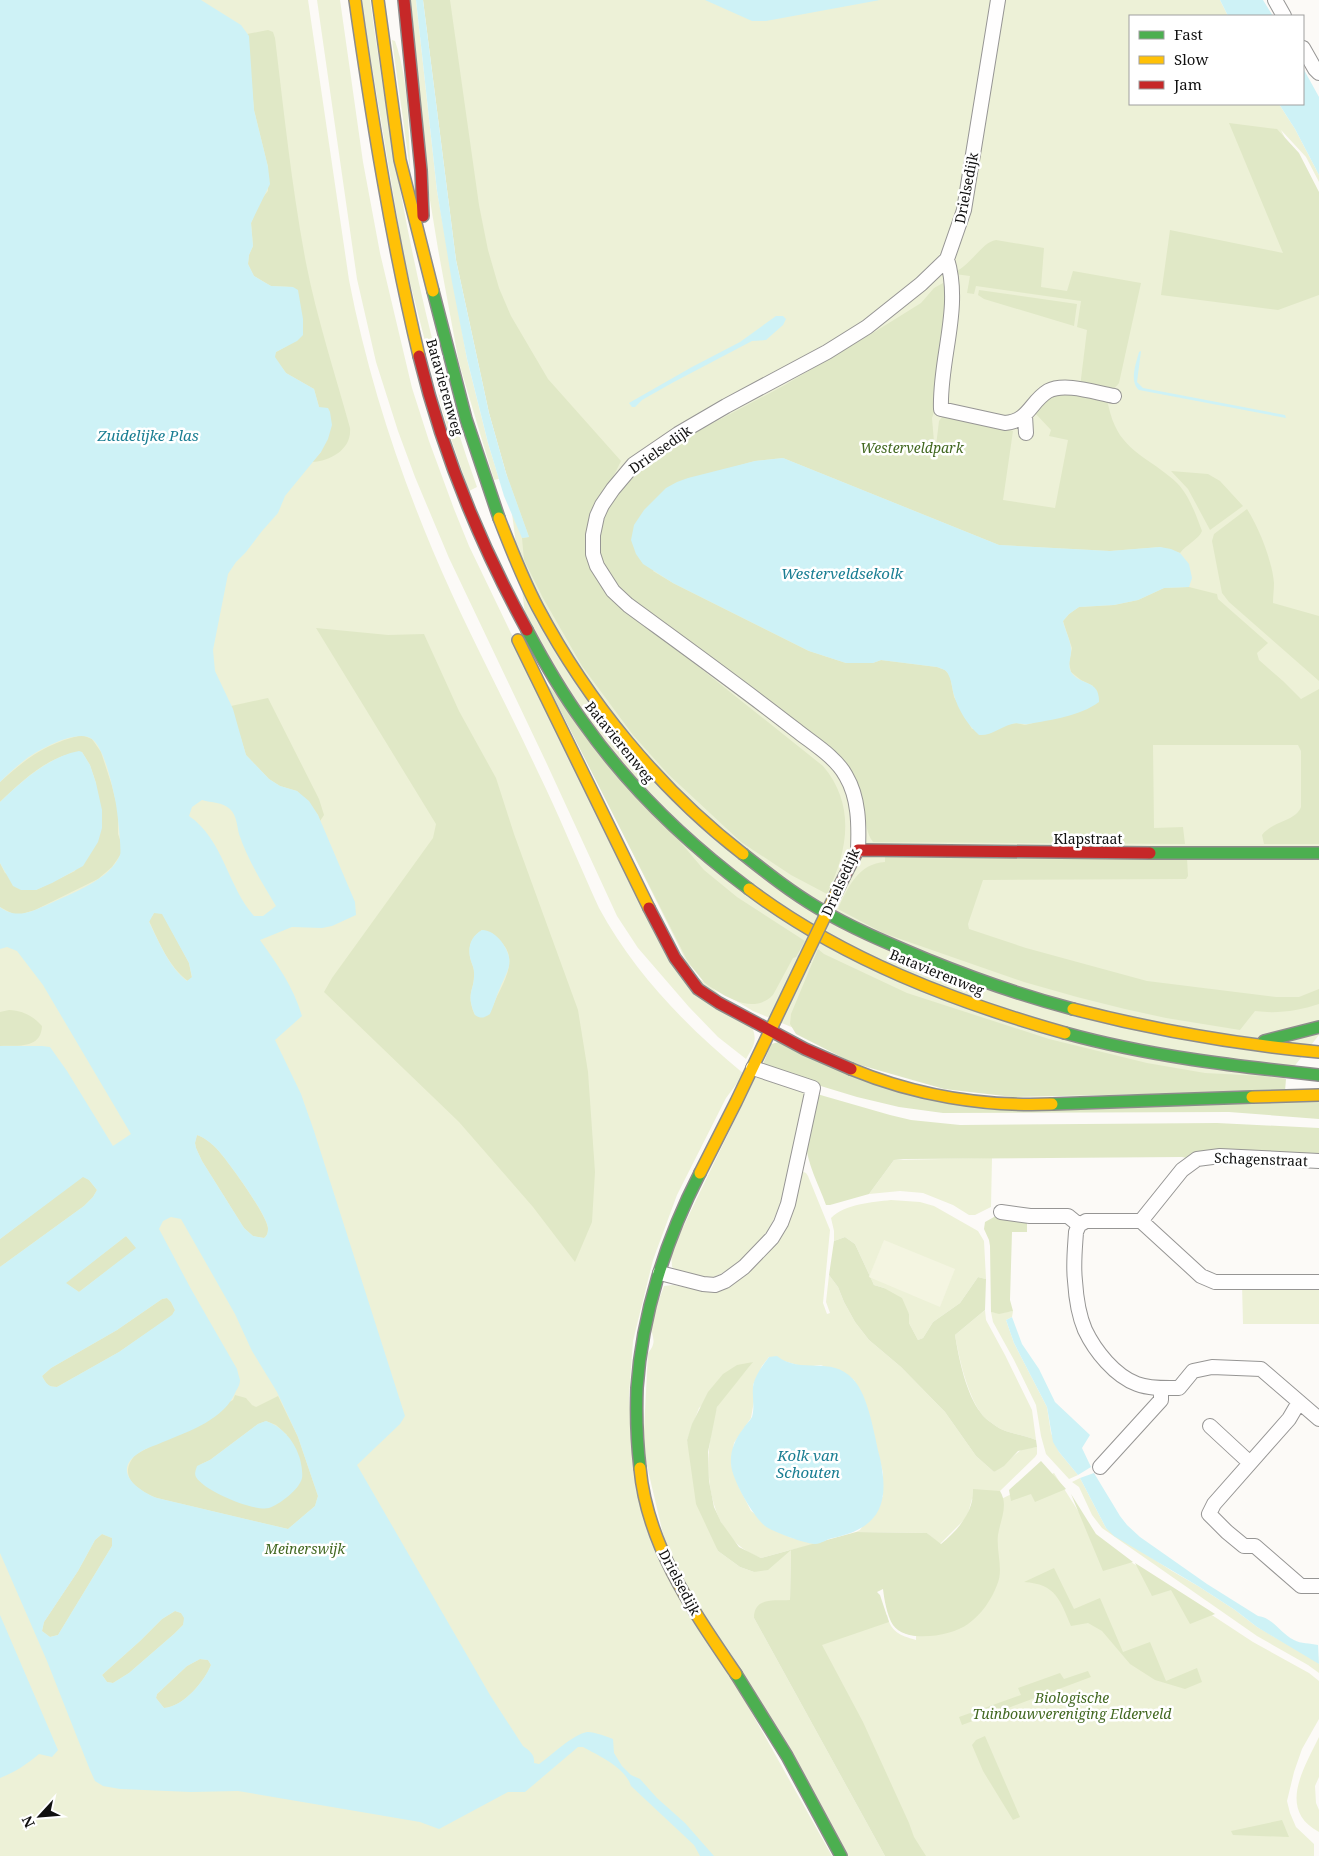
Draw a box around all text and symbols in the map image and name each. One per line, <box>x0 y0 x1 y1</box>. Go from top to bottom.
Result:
legend <box>1129 15 1304 105</box>
text: Fast <box>1174 24 1203 44</box>
text: Slow <box>1174 49 1208 69</box>
text: Jam <box>1173 74 1202 94</box>
street label: Drielsedijk <box>950 150 982 225</box>
street label: Batavierenweg <box>422 336 468 438</box>
street label: Drielsedijk <box>625 420 696 478</box>
water label: Zuidelijke Plas <box>96 425 199 445</box>
park label: Westerveldpark <box>860 438 965 457</box>
water label: Westerveldsekolk <box>781 563 903 583</box>
street label: Batavierenweg <box>581 697 659 787</box>
street label: Klapstraat <box>1054 829 1123 848</box>
street label: Drielsedijk <box>817 844 864 919</box>
street label: Batavierenweg <box>887 944 987 1000</box>
street label: Schagenstraat <box>1214 1148 1308 1170</box>
water label: Kolk van Schouten <box>776 1445 840 1482</box>
park label: Meinerswijk <box>264 1539 346 1558</box>
street label: Drielsedijk <box>655 1546 706 1619</box>
park label: Biologische Tuinbouwvereniging Elderveld <box>973 1688 1172 1723</box>
north arrow <box>15 1791 65 1841</box>
text: N <box>17 1813 39 1831</box>

